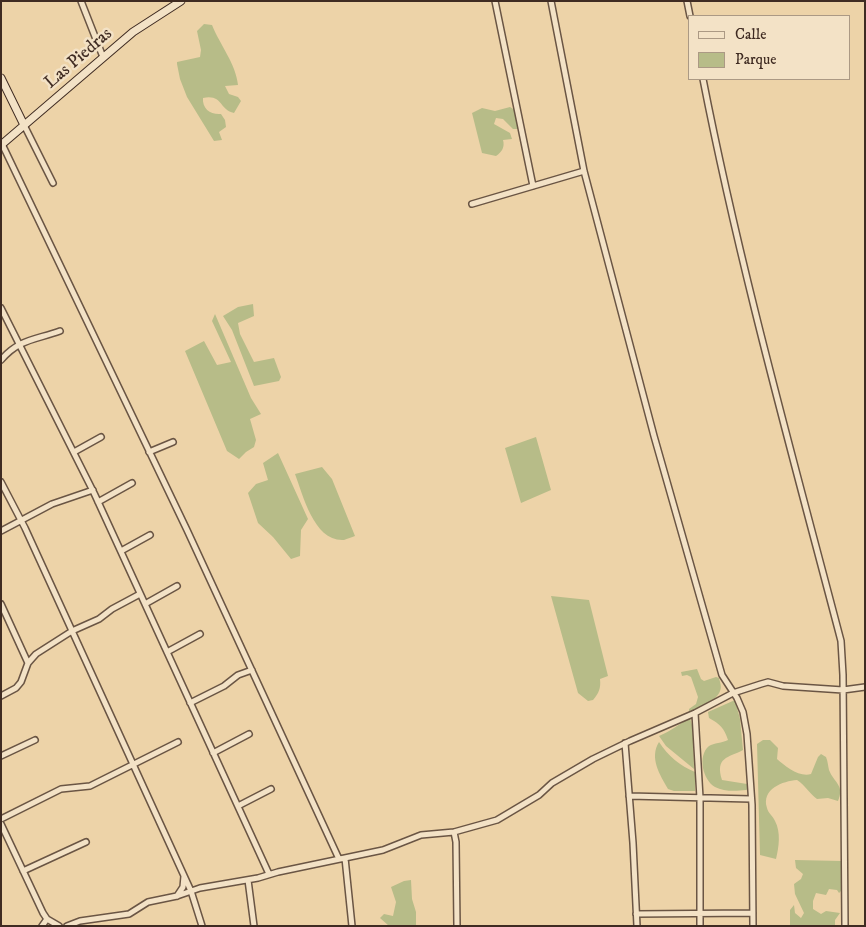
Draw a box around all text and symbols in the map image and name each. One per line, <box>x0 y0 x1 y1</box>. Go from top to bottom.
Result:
legend <box>688 15 851 80</box>
street label: Las Piedras <box>41 24 117 94</box>
text: Calle <box>735 25 767 44</box>
text: Parque <box>735 50 776 69</box>

